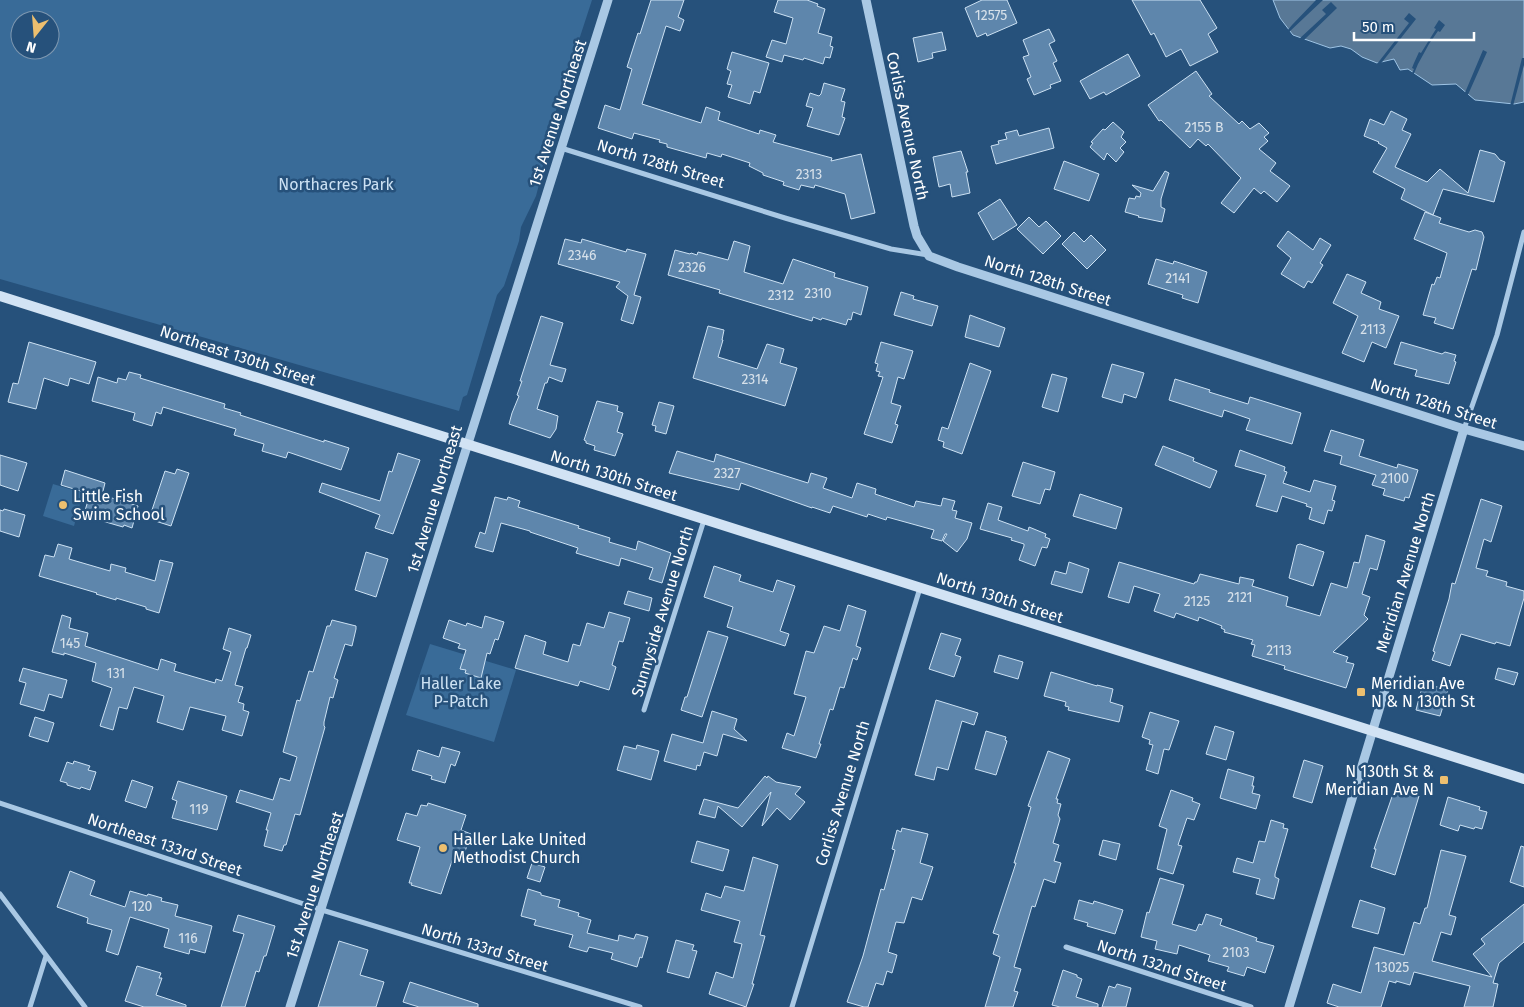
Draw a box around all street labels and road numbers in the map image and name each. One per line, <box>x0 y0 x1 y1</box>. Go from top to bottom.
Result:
street label: 1st Avenue Northeast <box>525 37 590 189</box>
street label: Corliss Avenue North <box>882 50 933 202</box>
street label: North 128th Street <box>595 135 727 192</box>
street label: North 128th Street <box>982 251 1114 310</box>
street label: Northeast 130th Street <box>157 321 318 390</box>
street label: North 128th Street <box>1368 374 1500 433</box>
street label: 1st Avenue Northeast <box>403 423 466 575</box>
street label: North 130th Street <box>548 446 680 505</box>
street label: Meridian Avenue North <box>1372 489 1439 655</box>
street label: Sunnyside Avenue North <box>627 523 698 699</box>
street label: North 130th Street <box>934 568 1066 627</box>
street label: Corliss Avenue North <box>811 718 874 868</box>
street label: Northeast 133rd Street <box>85 809 245 880</box>
street label: 1st Avenue Northeast <box>282 809 347 961</box>
street label: North 133rd Street <box>419 919 551 976</box>
street label: North 132nd Street <box>1095 936 1229 995</box>

